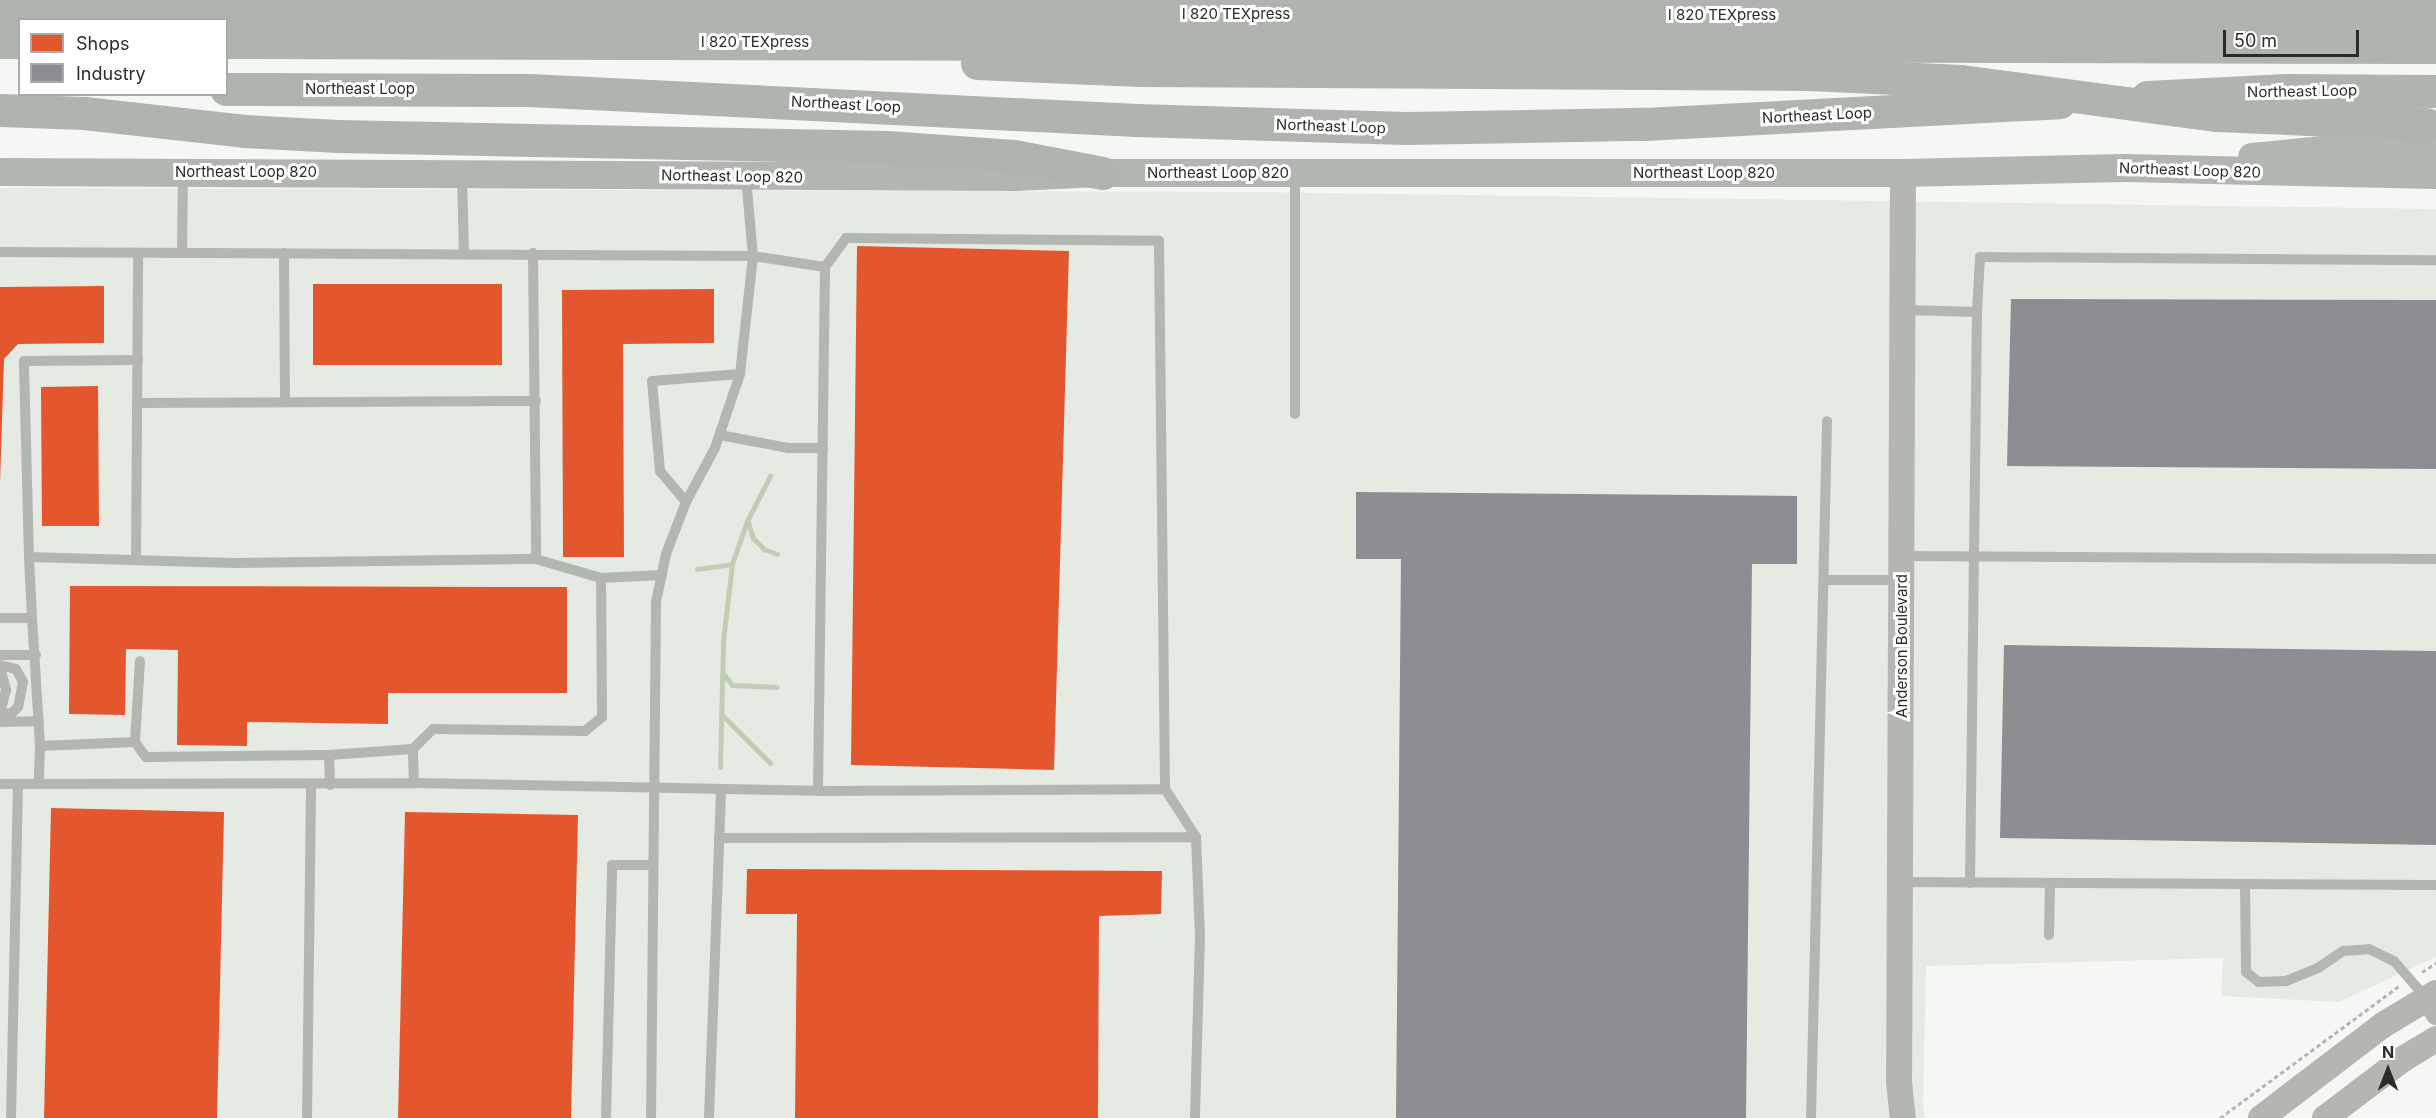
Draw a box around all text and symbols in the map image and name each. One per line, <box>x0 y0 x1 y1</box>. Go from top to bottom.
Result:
street label: I 820 TEXpress <box>1182 5 1290 23</box>
street label: I 820 TEXpress <box>1668 6 1776 24</box>
legend <box>18 18 228 96</box>
scale bar <box>2226 18 2362 56</box>
text: 50 m <box>2234 30 2277 51</box>
text: Shops <box>76 33 130 54</box>
street label: I 820 TEXpress <box>701 33 809 51</box>
text: Industry <box>76 63 146 84</box>
street label: Northeast Loop <box>305 80 415 98</box>
street label: Northeast Loop <box>2247 81 2357 101</box>
street label: Northeast Loop <box>791 92 901 116</box>
street label: Northeast Loop <box>1762 103 1872 127</box>
street label: Northeast Loop <box>1276 115 1386 137</box>
street label: Northeast Loop 820 <box>2119 159 2261 181</box>
street label: Northeast Loop 820 <box>175 163 317 181</box>
street label: Northeast Loop 820 <box>1147 164 1289 182</box>
street label: Northeast Loop 820 <box>1633 164 1775 182</box>
street label: Northeast Loop 820 <box>661 166 803 186</box>
street label: Anderson Boulevard <box>1893 574 1911 718</box>
north arrow <box>2358 1040 2418 1100</box>
text: N <box>2382 1042 2394 1062</box>

